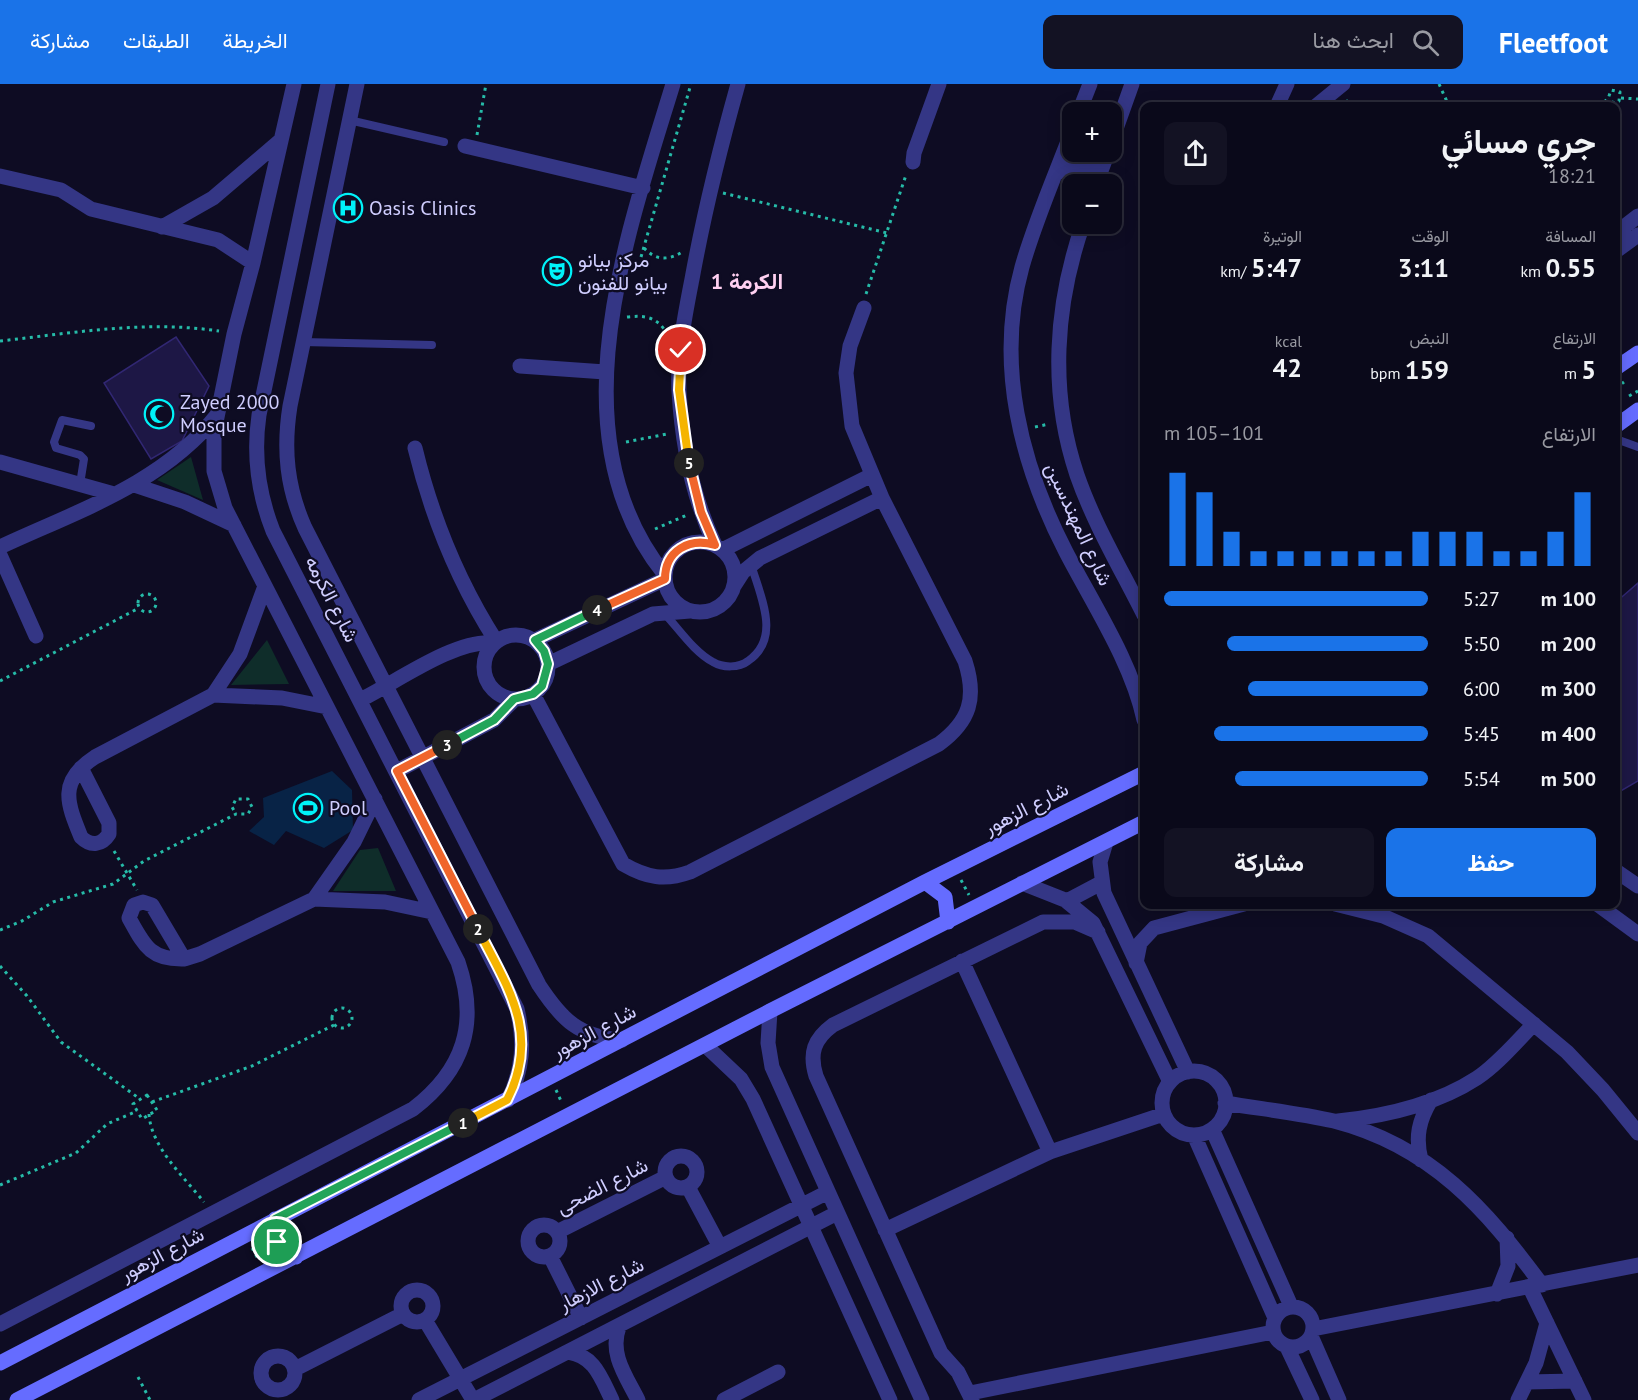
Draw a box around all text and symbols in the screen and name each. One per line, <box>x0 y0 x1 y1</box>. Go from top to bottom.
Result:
search box <box>1043 15 1463 69</box>
text: Fleetfoot <box>1499 24 1608 61</box>
text: ابحث هنا <box>1312 26 1394 54</box>
icon: search <box>1409 26 1442 59</box>
text: مشاركة <box>30 27 90 54</box>
text: الطبقات <box>123 27 190 54</box>
text: الخريطة <box>223 27 288 54</box>
map controls <box>1062 102 1122 234</box>
button: + <box>1062 102 1122 162</box>
text: جري مسائي <box>1441 119 1596 162</box>
button: share <box>1164 122 1227 185</box>
text: 18:21 <box>1548 163 1596 189</box>
button: − <box>1062 174 1122 234</box>
hospital icon: Oasis Clinics <box>332 192 364 224</box>
place label: Oasis Clinics <box>369 195 477 221</box>
text: الوتيرة <box>1263 226 1302 246</box>
text: الوقت <box>1411 226 1449 246</box>
text: المسافة <box>1545 226 1596 246</box>
place label: مركز بيانو بيانو للفنون <box>578 247 668 296</box>
text: 5:47 <box>1251 251 1302 284</box>
text: 3:11 <box>1398 251 1449 284</box>
text: 0.55 <box>1545 251 1596 284</box>
theatre icon: مركز بيانو بيانو للفنون <box>541 255 573 287</box>
text: /km <box>1220 261 1251 281</box>
text: km <box>1520 261 1545 281</box>
district label: الكرمة 1 <box>711 267 783 295</box>
pin <box>655 324 706 375</box>
text: النبض <box>1409 328 1449 348</box>
text: الارتفاع <box>1553 328 1596 348</box>
text: kcal <box>1275 331 1302 351</box>
icon: check <box>664 333 697 366</box>
text: 42 <box>1273 351 1302 384</box>
text: 159 <box>1405 353 1449 386</box>
text: 5 <box>1581 353 1596 386</box>
text: bpm <box>1370 363 1405 383</box>
text: m <box>1564 363 1581 383</box>
place label: Zayed 2000 Mosque <box>180 389 279 438</box>
mosque icon: Zayed 2000 Mosque <box>143 398 175 430</box>
text: 101–105 m <box>1164 420 1264 446</box>
text: الارتفاع <box>1542 421 1596 447</box>
pin: 5 <box>674 448 704 478</box>
text: 5 <box>684 453 694 473</box>
street label: شارع المهندسين <box>1038 458 1119 590</box>
street label: شارع الكرمه <box>298 551 365 647</box>
text: 5:27 <box>1463 586 1500 612</box>
text: 100 m <box>1541 586 1596 612</box>
pin: 4 <box>582 595 612 625</box>
text: 4 <box>592 600 602 620</box>
text: 5:50 <box>1463 631 1500 657</box>
text: 200 m <box>1541 631 1596 657</box>
text: 6:00 <box>1463 676 1500 702</box>
text: 300 m <box>1541 676 1596 702</box>
text: 5:45 <box>1463 721 1500 747</box>
text: 400 m <box>1541 721 1596 747</box>
pin: 3 <box>432 730 462 760</box>
text: 3 <box>442 735 452 755</box>
text: 5:54 <box>1463 766 1500 792</box>
text: 500 m <box>1541 766 1596 792</box>
street label: شارع الزهور <box>978 776 1073 842</box>
sports icon: Pool <box>292 792 324 824</box>
place label: Pool <box>329 795 367 821</box>
button: مشاركة <box>1164 828 1374 897</box>
button: حفظ <box>1386 828 1596 897</box>
pin: 2 <box>463 914 493 944</box>
text: 2 <box>473 919 483 939</box>
street label: شارع الزهور <box>546 998 641 1065</box>
pin: 1 <box>448 1108 478 1138</box>
text: 1 <box>458 1113 468 1133</box>
street label: شارع الضحى <box>552 1152 653 1221</box>
pin <box>251 1216 302 1267</box>
street label: شارع الزهور <box>114 1221 209 1288</box>
icon: arrive <box>260 1225 293 1258</box>
street label: شارع الازهار <box>553 1251 649 1318</box>

